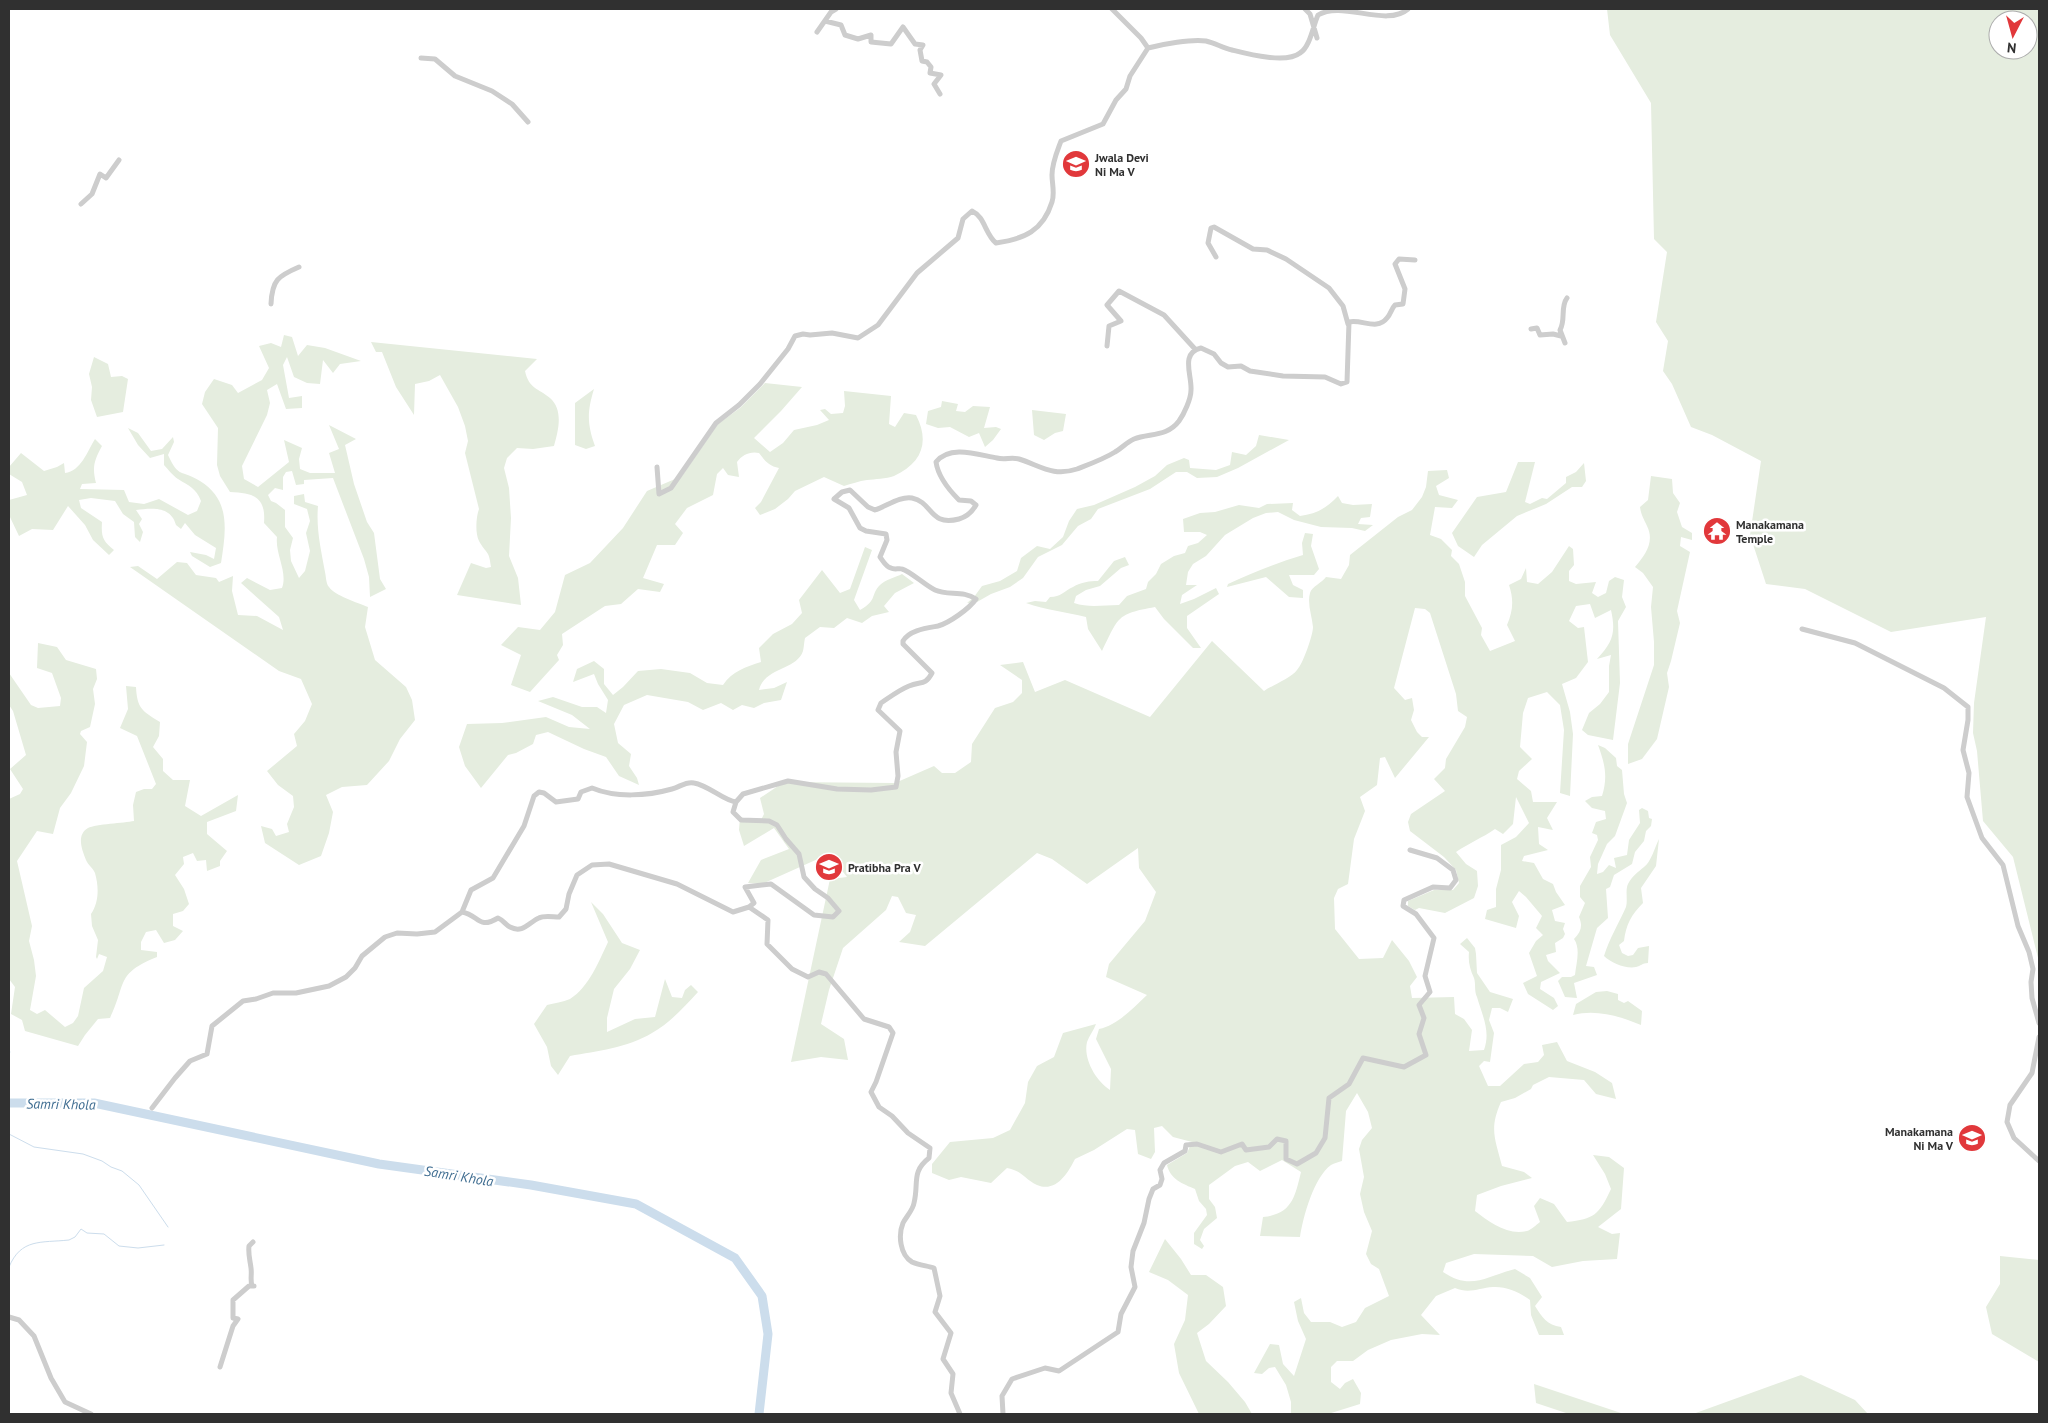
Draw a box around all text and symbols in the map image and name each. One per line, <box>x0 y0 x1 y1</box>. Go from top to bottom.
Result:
north arrow <box>1988 10 2038 60</box>
text: N <box>2006 38 2017 57</box>
school or university icon: Jwala Devi Ni Ma V <box>1061 149 1091 179</box>
place label: Jwala Devi Ni Ma V <box>1094 150 1149 179</box>
temple icon: Manakamana Temple <box>1702 516 1732 546</box>
place label: Manakamana Temple <box>1736 517 1804 546</box>
school or university icon: Pratibha Pra V <box>814 852 844 882</box>
place label: Pratibha Pra V <box>848 860 921 875</box>
water label: Samri Khola <box>26 1094 96 1114</box>
school or university icon: Manakamana Ni Ma V <box>1957 1123 1987 1153</box>
place label: Manakamana Ni Ma V <box>1885 1124 1954 1153</box>
water label: Samri Khola <box>423 1162 495 1190</box>

